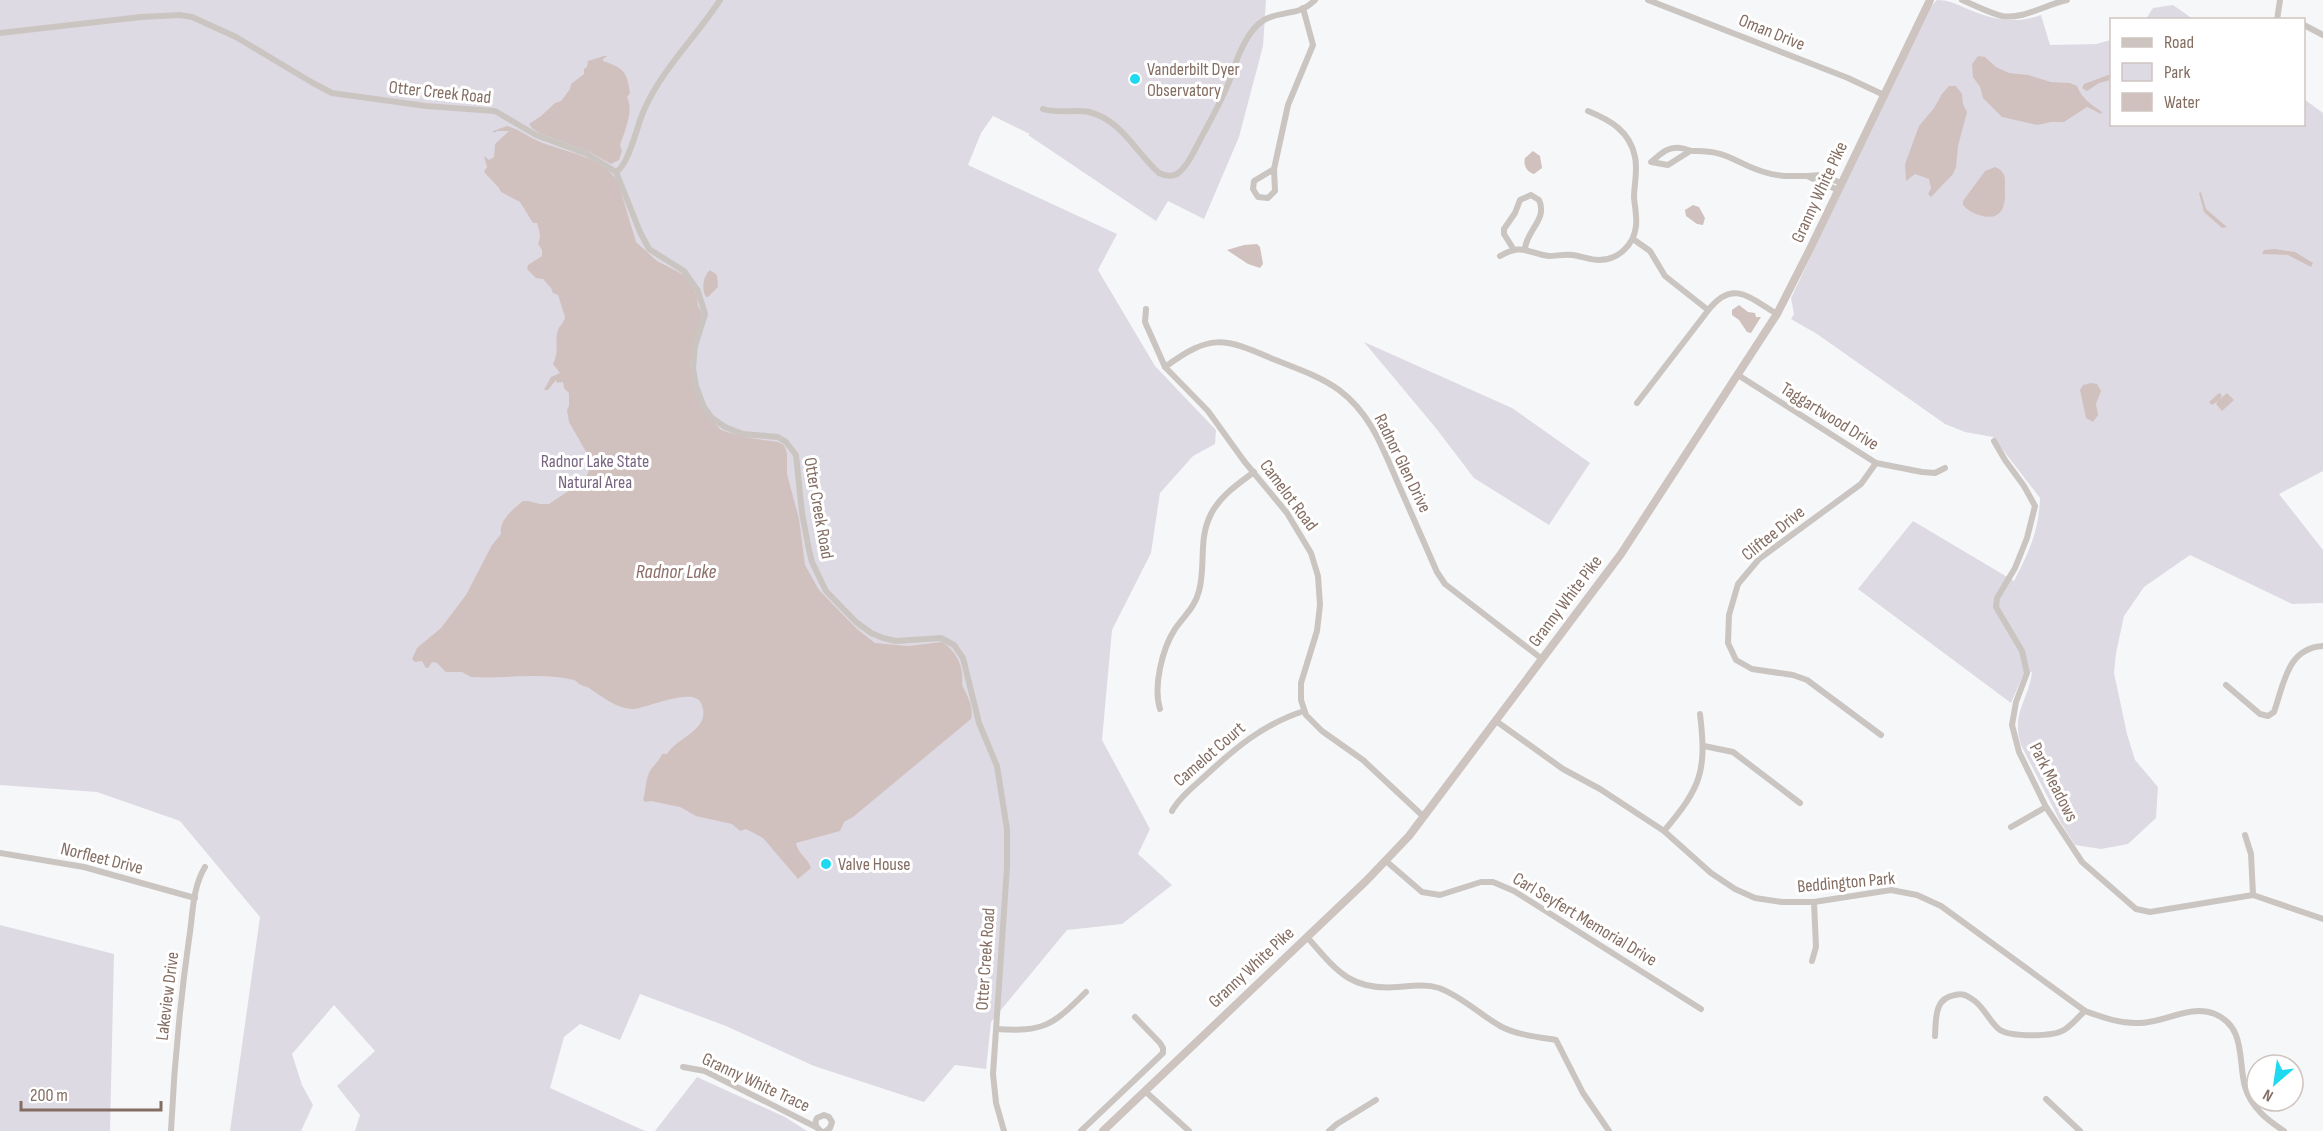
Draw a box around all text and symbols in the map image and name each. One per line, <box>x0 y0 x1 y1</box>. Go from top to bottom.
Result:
street label: Oman Drive <box>1736 10 1808 55</box>
legend <box>2110 18 2305 126</box>
text: Road <box>2164 32 2194 53</box>
place label: Vanderbilt Dyer Observatory <box>1147 59 1240 101</box>
text: Park <box>2164 62 2190 83</box>
marker: Vanderbilt Dyer Observatory <box>1128 72 1142 86</box>
street label: Otter Creek Road <box>388 77 492 108</box>
text: Water <box>2164 92 2200 113</box>
street label: Granny White Pike <box>1787 138 1852 246</box>
street label: Taggartwood Drive <box>1777 378 1883 455</box>
street label: Radnor Glen Drive <box>1370 410 1436 516</box>
park label: Radnor Lake State Natural Area <box>541 451 649 493</box>
street label: Otter Creek Road <box>799 456 838 560</box>
street label: Camelot Road <box>1255 456 1322 535</box>
street label: Cliftee Drive <box>1738 502 1809 565</box>
street label: Granny White Pike <box>1524 551 1607 651</box>
water label: Radnor Lake <box>636 560 716 584</box>
street label: Camelot Court <box>1169 717 1250 791</box>
street label: Park Meadows <box>2025 739 2082 825</box>
street label: Norfleet Drive <box>59 838 145 879</box>
place label: Valve House <box>838 854 911 875</box>
marker: Valve House <box>819 857 833 871</box>
street label: Carl Seyfert Memorial Drive <box>1509 868 1661 971</box>
street label: Beddington Park <box>1796 868 1896 897</box>
street label: Otter Creek Road <box>971 907 1000 1011</box>
street label: Granny White Pike <box>1204 923 1298 1012</box>
street label: Lakeview Drive <box>152 951 183 1042</box>
street label: Granny White Trace <box>699 1048 813 1117</box>
north arrow <box>2245 1053 2305 1113</box>
scale bar <box>21 1074 160 1112</box>
text: N <box>2260 1084 2277 1105</box>
text: 200 m <box>30 1085 68 1106</box>

